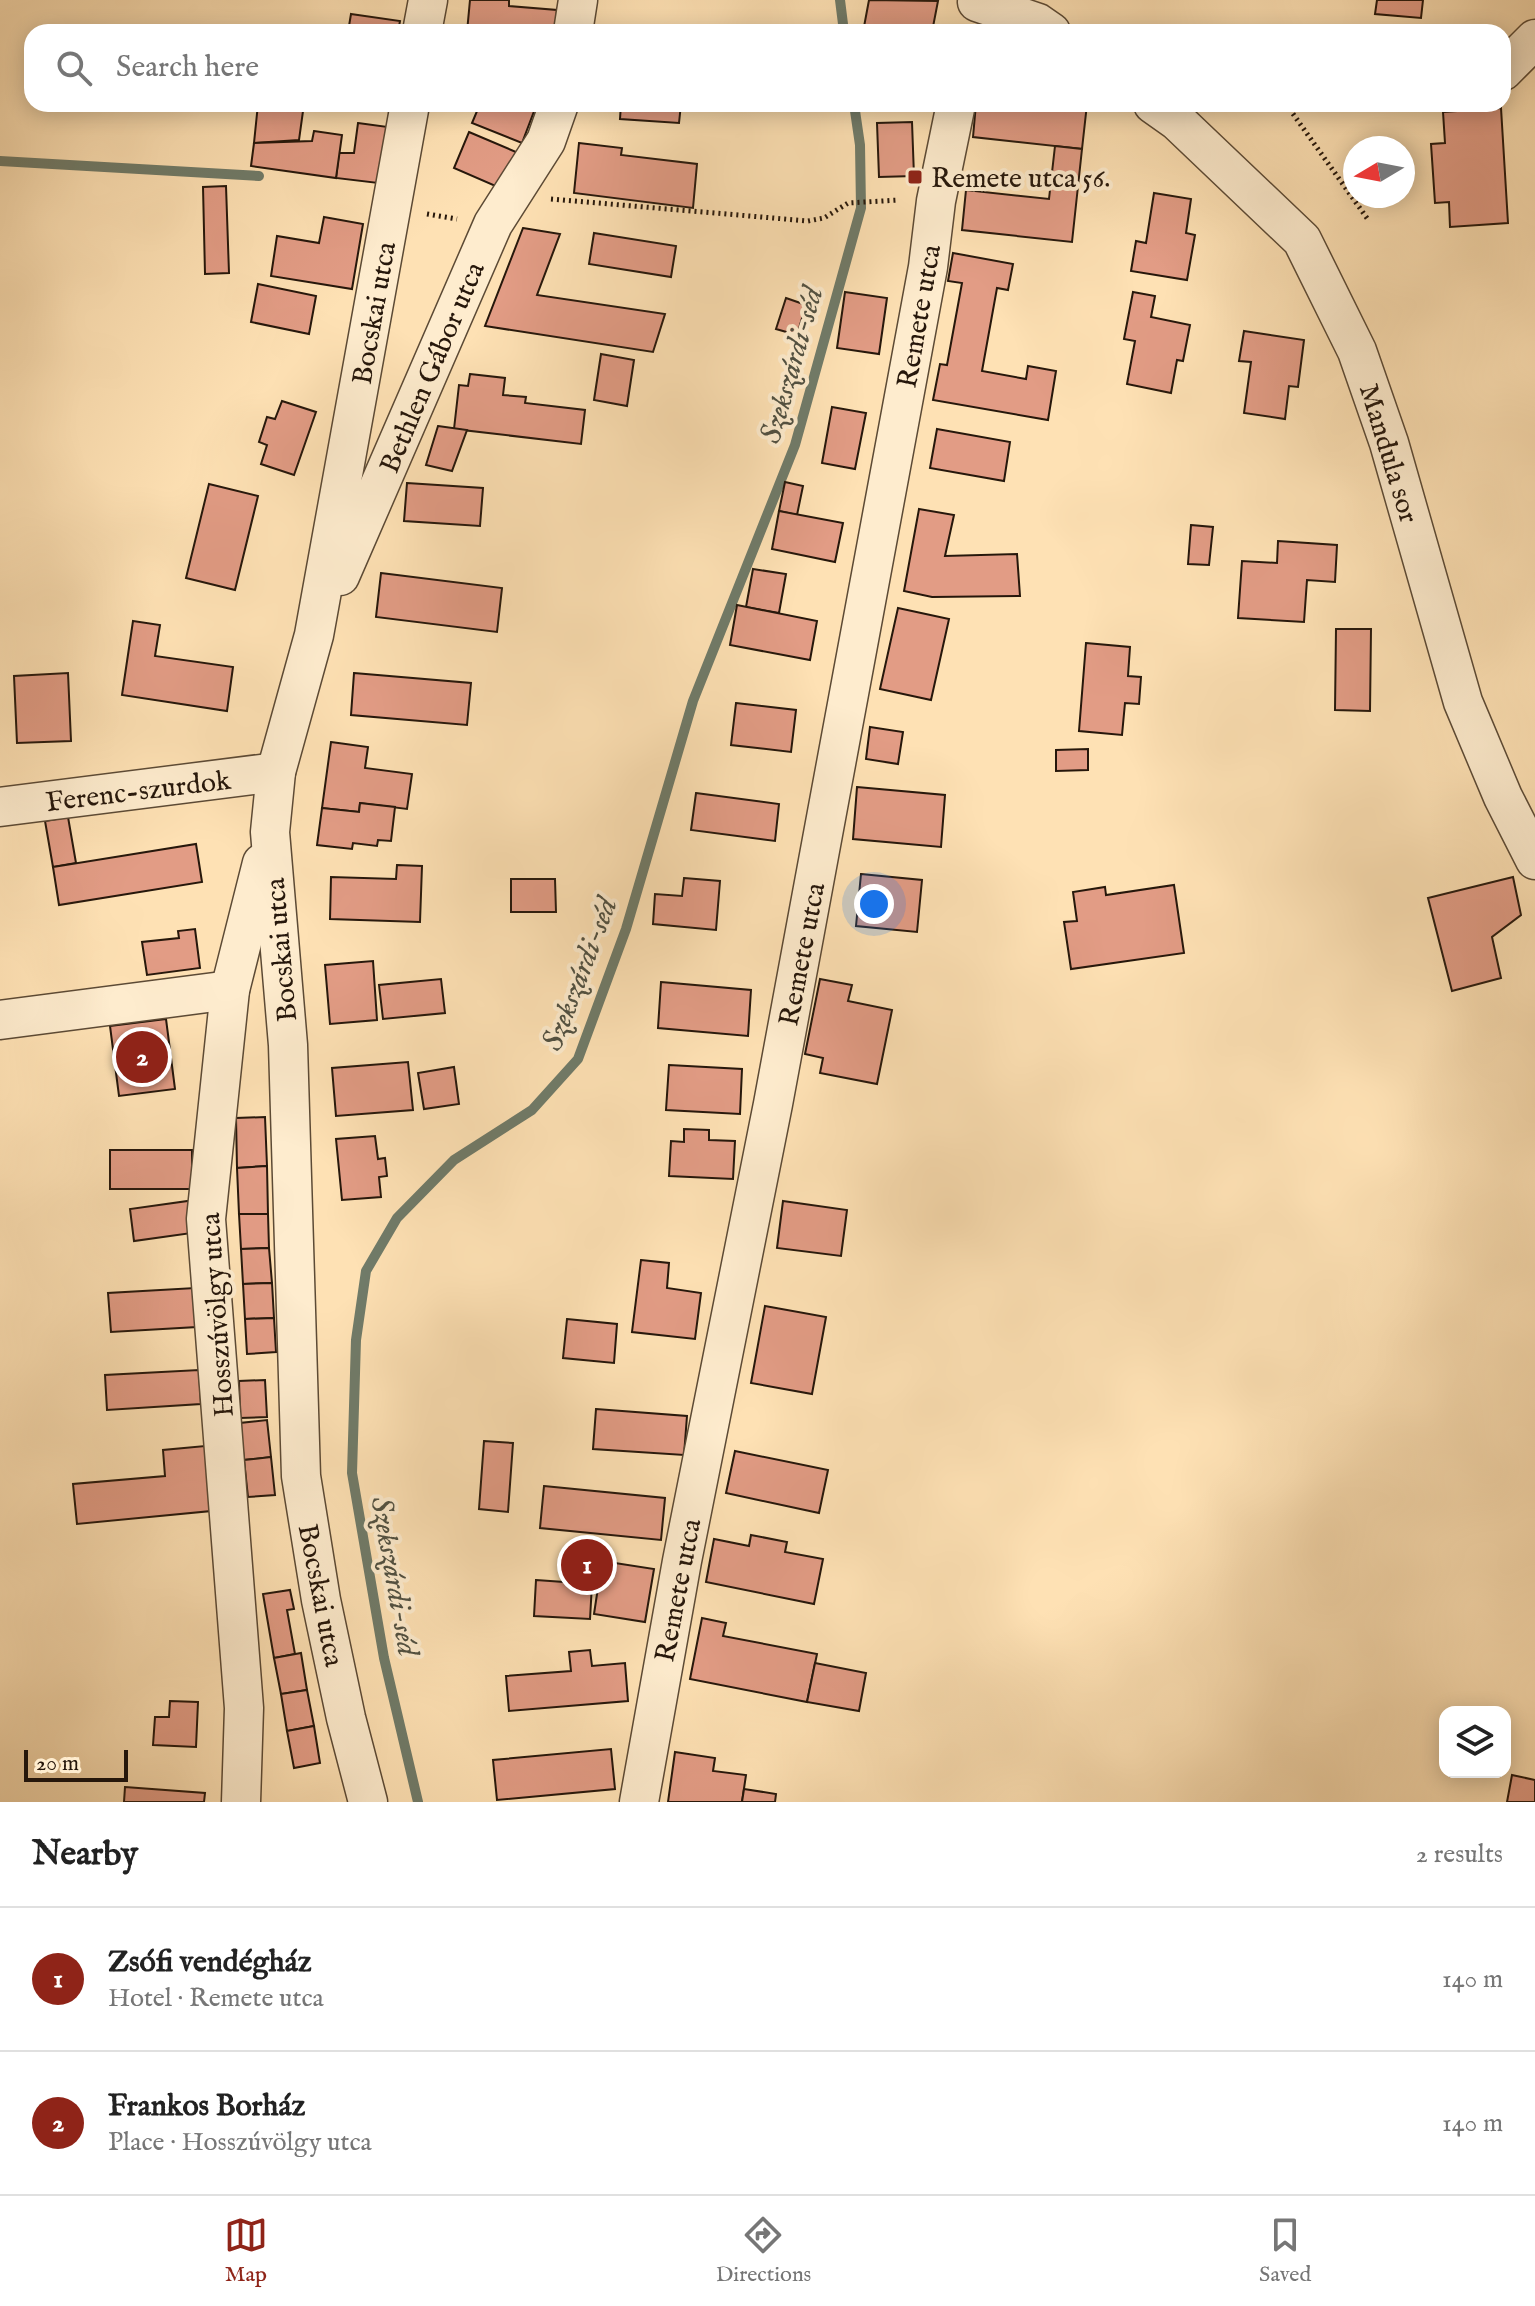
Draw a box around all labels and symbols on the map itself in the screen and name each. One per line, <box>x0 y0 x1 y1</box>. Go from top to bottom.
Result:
north arrow <box>1343 136 1415 208</box>
place label: Remete utca 56. <box>931 162 1110 197</box>
marker: Remete utca 56. <box>906 168 924 186</box>
street label: Bocskai utca <box>346 238 405 388</box>
street label: Remete utca <box>891 241 950 391</box>
street label: Bethlen Gábor utca <box>373 256 494 479</box>
water label: Szekszárdi-séd <box>753 281 834 448</box>
street label: Mandula sor <box>1350 380 1425 528</box>
street label: Ferenc-szurdok <box>44 764 234 821</box>
street label: Bocskai utca <box>259 875 306 1023</box>
street label: Remete utca <box>772 879 835 1029</box>
your location <box>854 884 894 924</box>
water label: Szekszárdi-séd <box>534 891 628 1057</box>
pin: 2 <box>116 1027 168 1087</box>
street label: Hosszúvölgy utca <box>194 1210 243 1418</box>
water label: Szekszárdi-séd <box>360 1494 426 1661</box>
street label: Remete utca <box>648 1515 711 1665</box>
street label: Bocskai utca <box>289 1521 351 1671</box>
pin: 1 <box>561 1535 613 1595</box>
scale bar <box>24 1746 128 1782</box>

